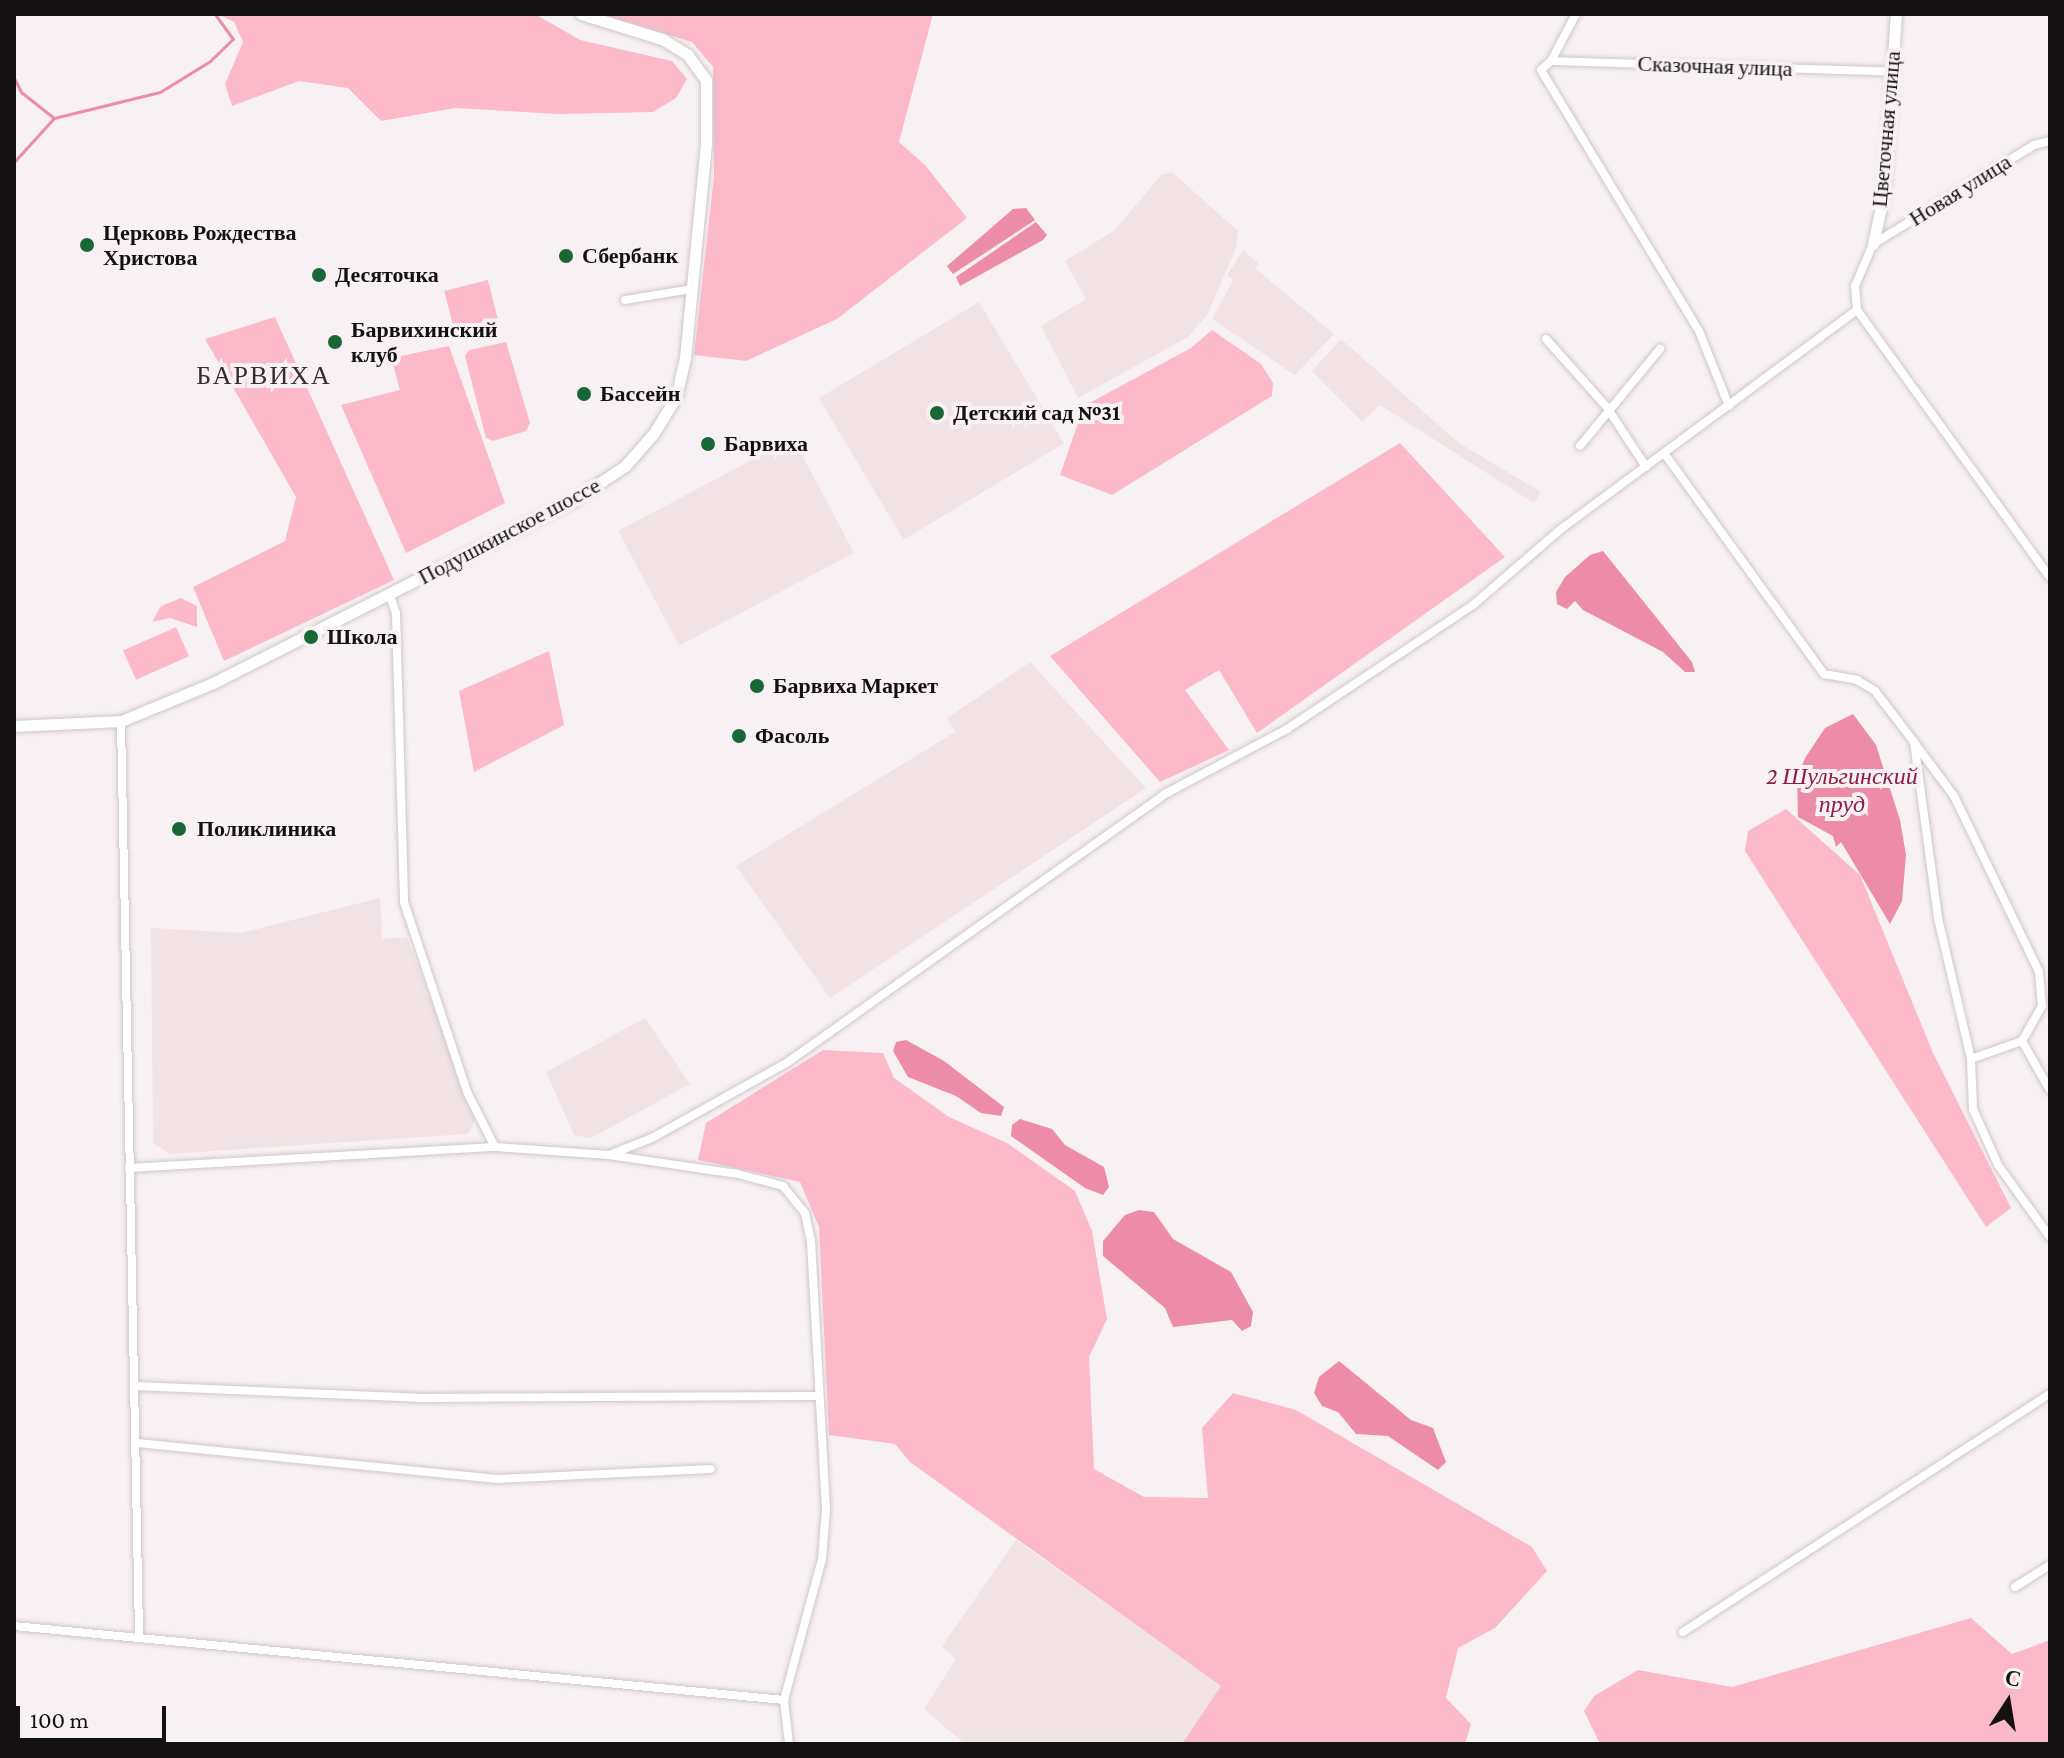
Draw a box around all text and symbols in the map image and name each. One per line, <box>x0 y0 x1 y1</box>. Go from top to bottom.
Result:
street label: Сказочная улица <box>1637 50 1793 82</box>
street label: Цветочная улица <box>1866 50 1906 208</box>
street label: Новая улица <box>1904 148 2016 232</box>
place label: Церковь Рождества Христова <box>103 219 297 270</box>
marker: Церковь Рождества Христова <box>78 236 96 254</box>
place label: Сбербанк <box>582 243 678 269</box>
marker: Сбербанк <box>557 247 575 265</box>
place label: Десяточка <box>335 262 439 288</box>
marker: Десяточка <box>310 266 328 284</box>
place label: Барвихинский клуб <box>351 316 497 368</box>
marker: Барвихинский клуб <box>326 333 344 351</box>
district label: БАРВИХА <box>196 360 332 392</box>
place label: Бассейн <box>600 381 680 407</box>
marker: Бассейн <box>575 385 593 403</box>
place label: Детский сад №31 <box>953 400 1120 426</box>
marker: Детский сад №31 <box>928 404 946 422</box>
place label: Барвиха <box>724 431 808 457</box>
marker: Барвиха <box>699 435 717 453</box>
street label: Подушкинское шоссе <box>414 472 604 590</box>
place label: Школа <box>327 624 398 650</box>
marker: Школа <box>302 628 320 646</box>
place label: Барвиха Маркет <box>773 673 938 699</box>
marker: Барвиха Маркет <box>748 677 766 695</box>
place label: Фасоль <box>755 723 829 749</box>
marker: Фасоль <box>730 727 748 745</box>
water label: 2 Шульгинский пруд <box>1766 762 1918 818</box>
place label: Поликлиника <box>197 816 336 842</box>
marker: Поликлиника <box>168 818 190 840</box>
north arrow <box>1968 1662 2048 1742</box>
text: С <box>2003 1664 2023 1692</box>
scale bar <box>20 1690 170 1740</box>
text: 100 m <box>30 1706 89 1733</box>

